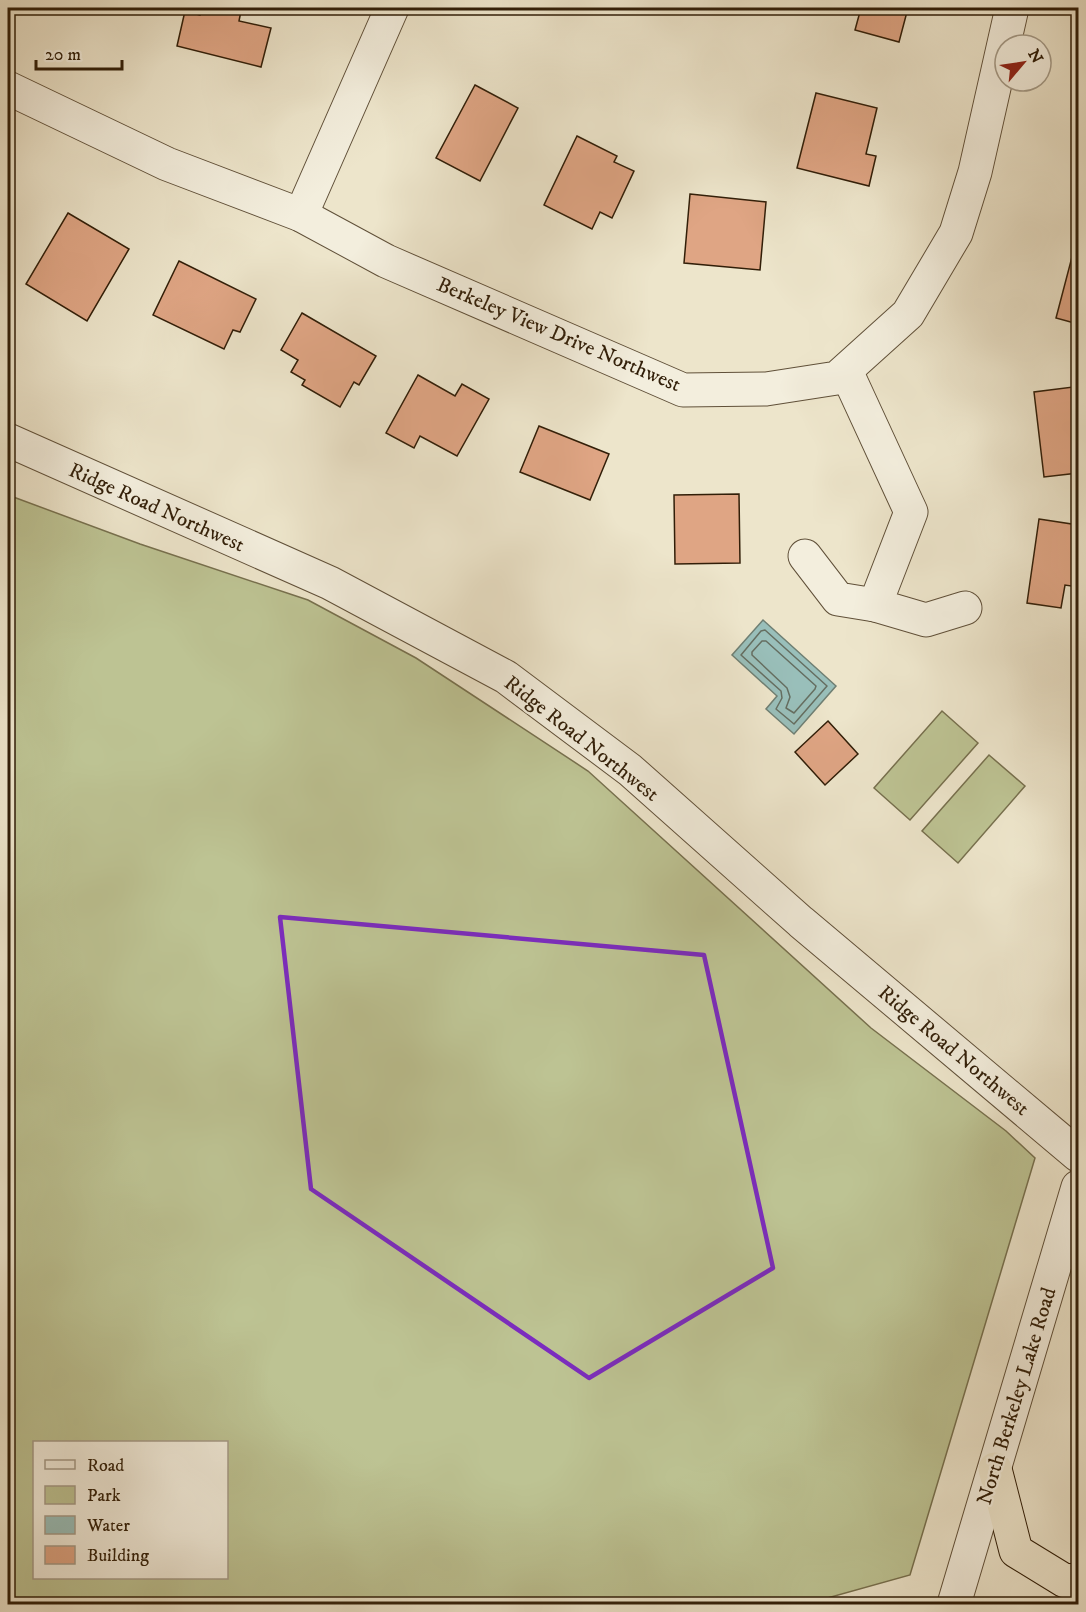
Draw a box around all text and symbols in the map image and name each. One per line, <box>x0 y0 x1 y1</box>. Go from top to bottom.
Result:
scale bar <box>36 33 122 71</box>
north arrow <box>993 33 1053 93</box>
text: 20 m <box>45 44 81 66</box>
text: N <box>1023 46 1047 67</box>
street label: Berkeley View Drive Northwest <box>433 272 685 398</box>
street label: Ridge Road Northwest <box>65 458 249 558</box>
street label: Ridge Road Northwest <box>499 670 664 808</box>
street label: Ridge Road Northwest <box>872 980 1034 1122</box>
street label: North Berkeley Lake Road <box>971 1284 1063 1508</box>
legend <box>33 1441 228 1579</box>
text: Road <box>87 1455 124 1477</box>
text: Park <box>87 1485 121 1507</box>
text: Water <box>86 1515 130 1537</box>
text: Building <box>87 1545 149 1567</box>

